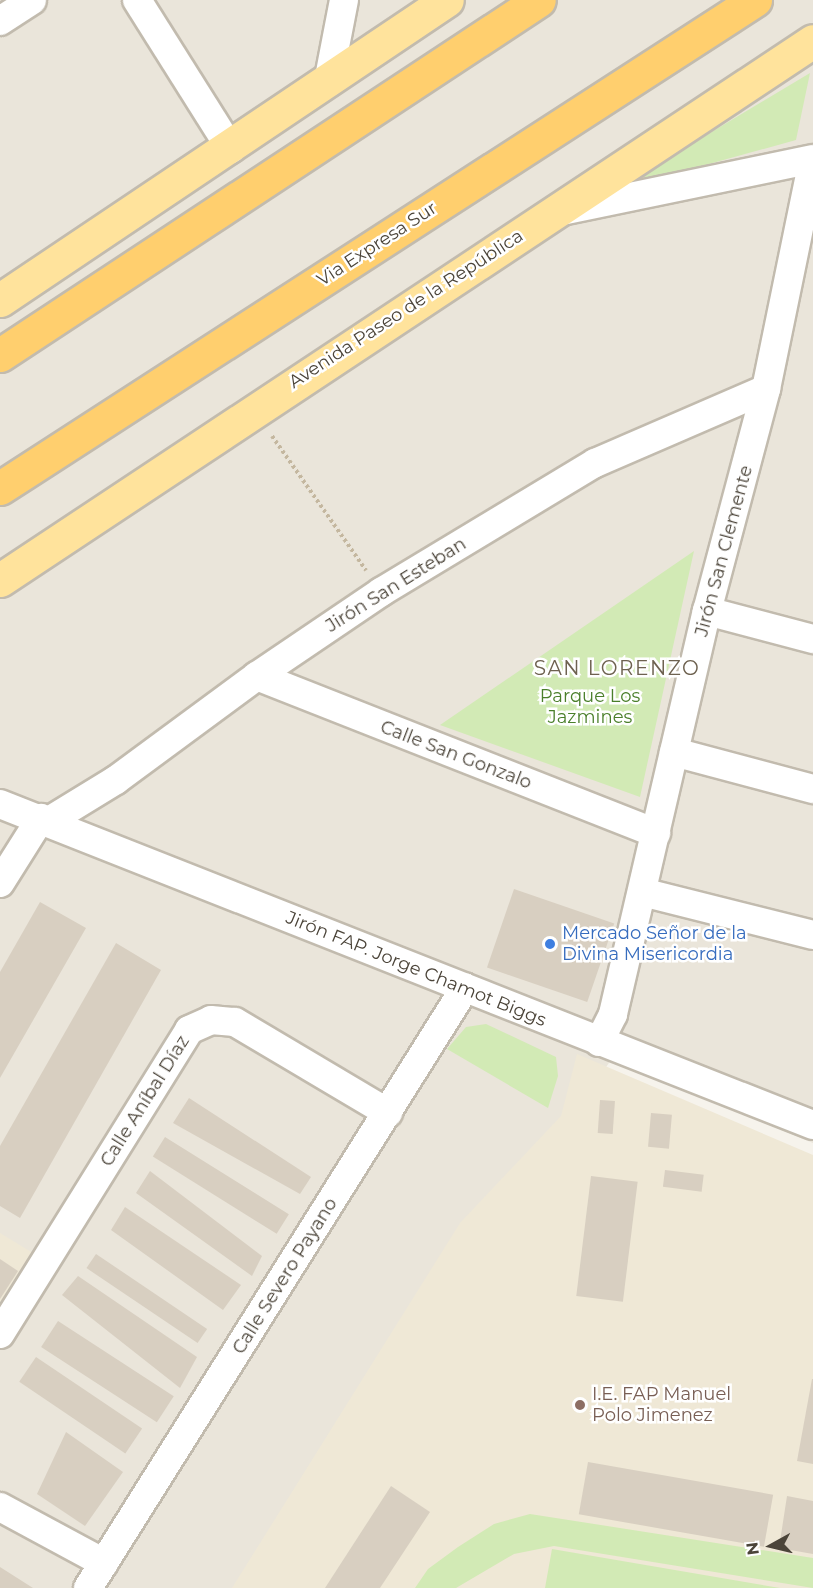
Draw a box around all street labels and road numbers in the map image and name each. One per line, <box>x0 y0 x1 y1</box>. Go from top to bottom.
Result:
street label: Via Expresa Sur <box>313 197 441 291</box>
street label: Avenida Paseo de la República <box>285 225 527 393</box>
street label: Jirón San Clemente <box>691 463 757 639</box>
street label: Jirón San Esteban <box>322 533 470 637</box>
street label: Calle San Gonzalo <box>377 716 535 794</box>
street label: Jirón FAP. Jorge Chamot Biggs <box>283 907 549 1031</box>
street label: Calle Aníbal Díaz <box>96 1032 194 1170</box>
street label: Calle Severo Payano <box>228 1194 342 1358</box>

